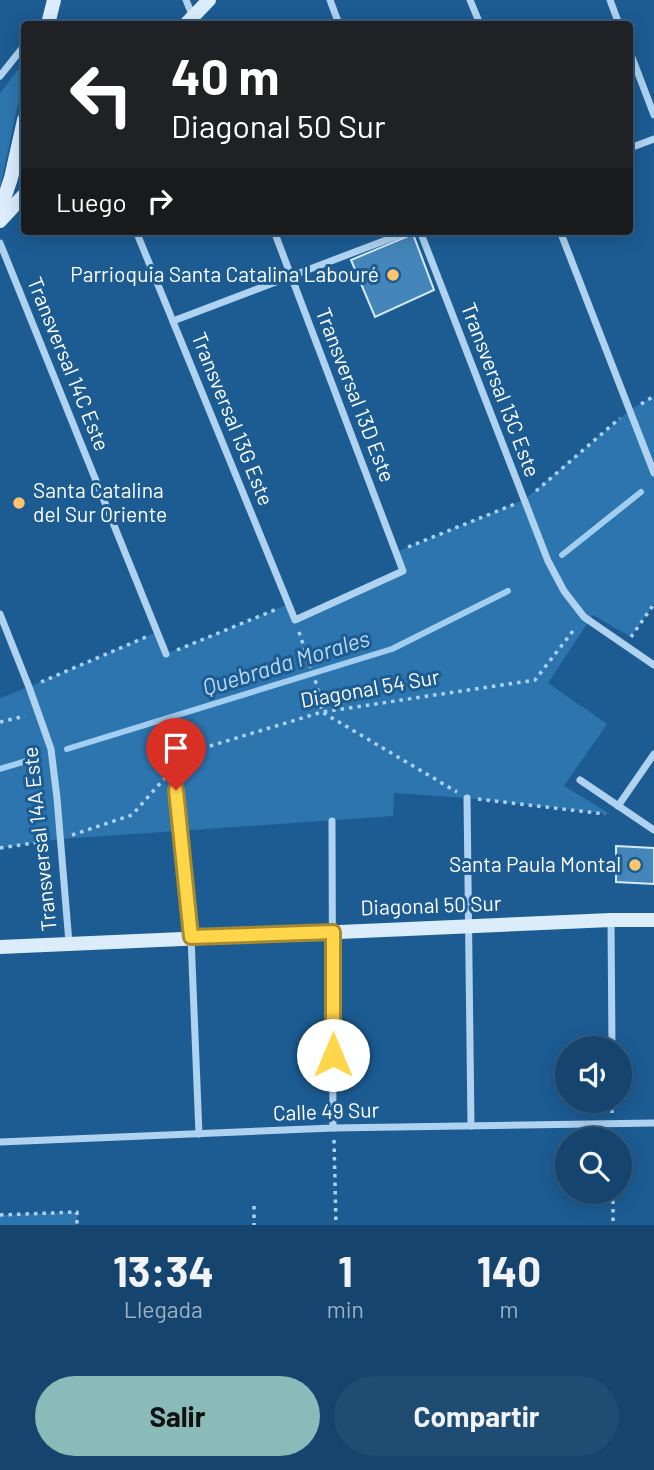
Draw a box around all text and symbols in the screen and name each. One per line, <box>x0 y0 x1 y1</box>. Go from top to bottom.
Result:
text: 40 m <box>171 46 279 105</box>
icon: left <box>56 49 147 140</box>
text: Diagonal 50 Sur <box>171 106 386 144</box>
icon: right <box>141 182 179 220</box>
text: Luego <box>56 186 127 217</box>
place label: Parrioquia Santa Catalina Labouré <box>70 261 379 286</box>
marker: Parrioquia Santa Catalina Labouré <box>385 267 401 283</box>
street label: Transversal 14C Este <box>23 273 116 454</box>
street label: Transversal 13C Este <box>457 299 546 480</box>
street label: Transversal 13D Este <box>312 304 401 485</box>
street label: Transversal 13G Este <box>187 328 280 509</box>
place label: Santa Catalina del Sur Oriente <box>33 477 167 526</box>
marker: Santa Catalina del Sur Oriente <box>11 495 27 511</box>
water label: Quebrada Morales <box>199 623 373 701</box>
street label: Diagonal 54 Sur <box>298 663 441 712</box>
pin <box>146 718 206 790</box>
icon: arrive <box>157 729 195 767</box>
street label: Transversal 14A Este <box>16 746 61 933</box>
place label: Santa Paula Montal <box>449 851 621 876</box>
marker: Santa Paula Montal <box>627 857 643 873</box>
street label: Diagonal 50 Sur <box>360 890 502 919</box>
position arrow <box>296 1018 370 1092</box>
map controls <box>555 1036 632 1204</box>
button: sound <box>555 1036 632 1113</box>
street label: Calle 49 Sur <box>272 1096 380 1125</box>
button: search <box>555 1127 632 1204</box>
text: 13:34 <box>113 1245 214 1295</box>
text: 1 <box>338 1245 353 1295</box>
text: 140 <box>477 1245 541 1295</box>
text: Llegada <box>124 1295 203 1323</box>
text: min <box>327 1295 364 1323</box>
text: m <box>499 1295 518 1323</box>
button: Salir <box>35 1376 320 1456</box>
button: Compartir <box>334 1376 619 1456</box>

